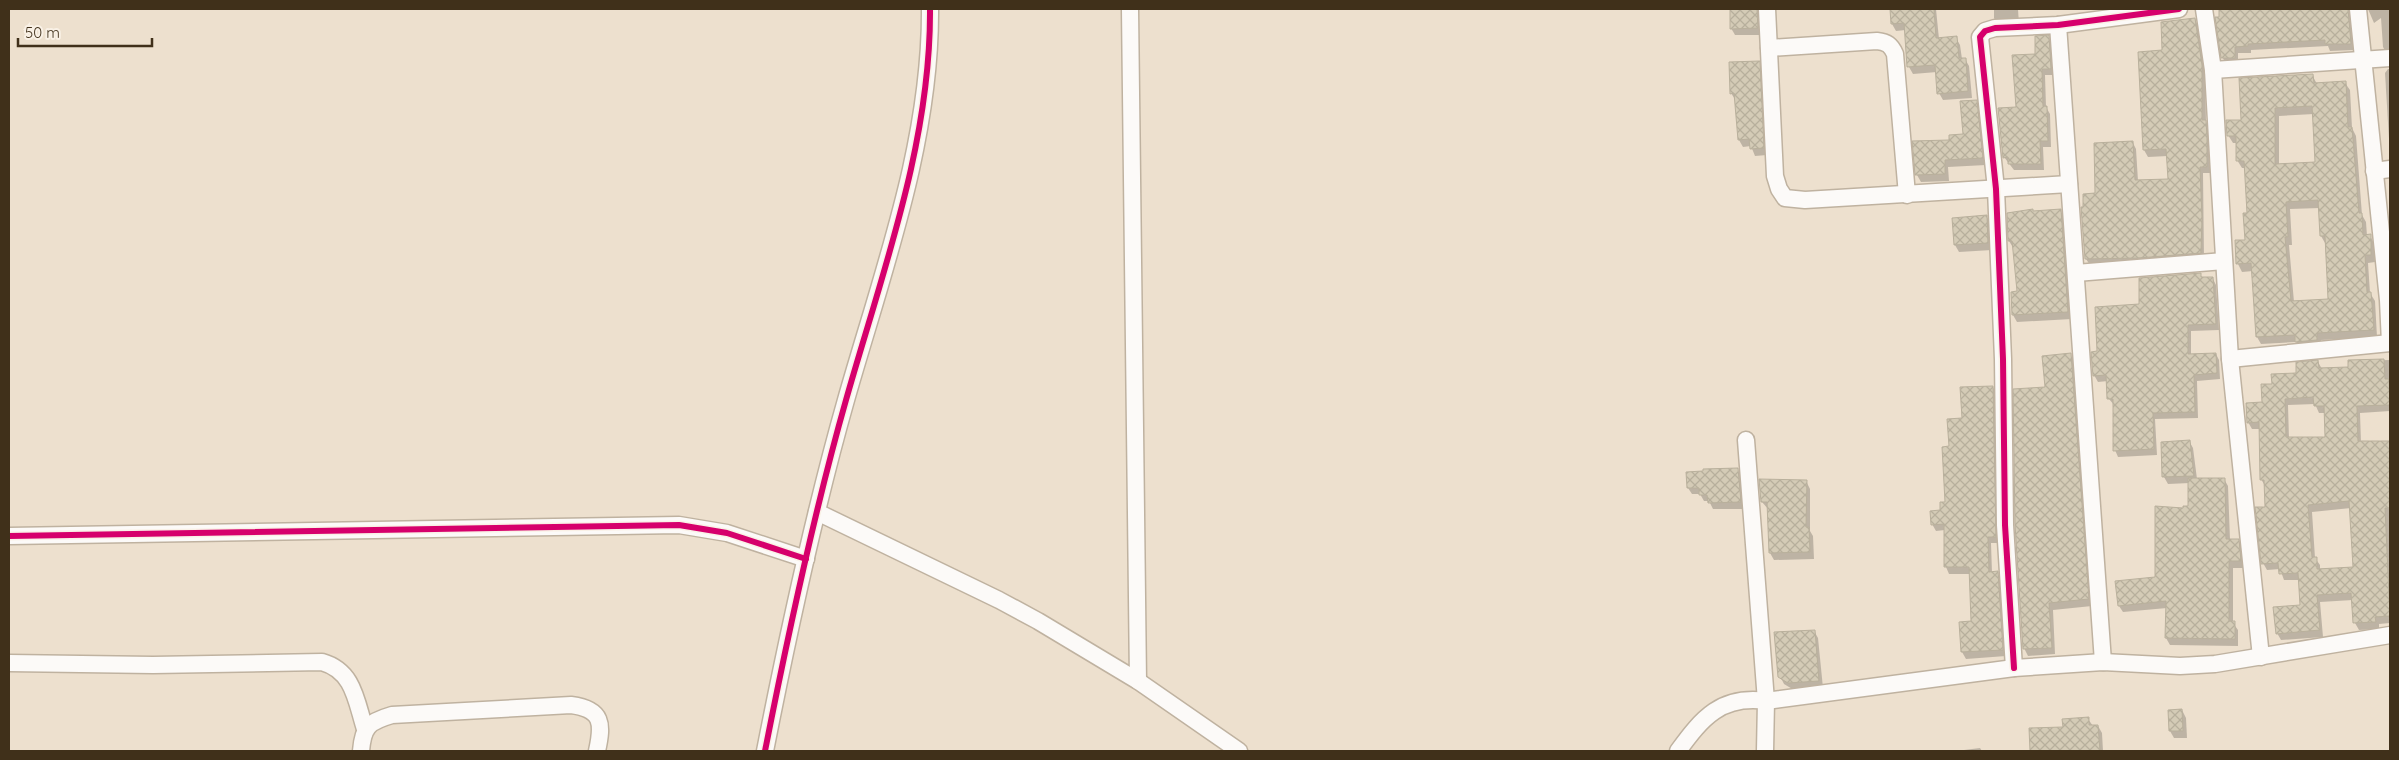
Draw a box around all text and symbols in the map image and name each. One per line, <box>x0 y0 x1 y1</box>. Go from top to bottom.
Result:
scale bar <box>18 15 151 47</box>
text: 50 m <box>25 23 60 42</box>

